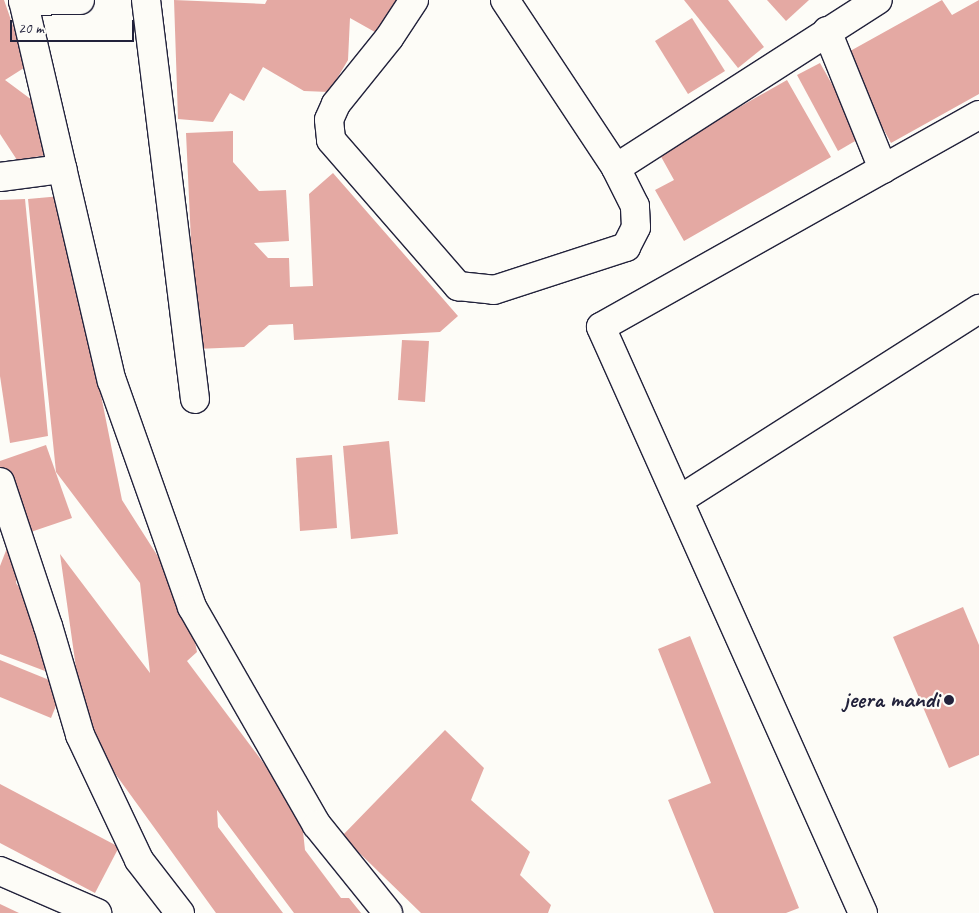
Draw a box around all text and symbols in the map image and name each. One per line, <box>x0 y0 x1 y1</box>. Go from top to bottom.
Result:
scale bar <box>12 10 136 42</box>
text: 20 m <box>18 19 44 38</box>
place label: jeera mandi <box>844 686 939 714</box>
marker: jeera mandi <box>943 694 955 706</box>

